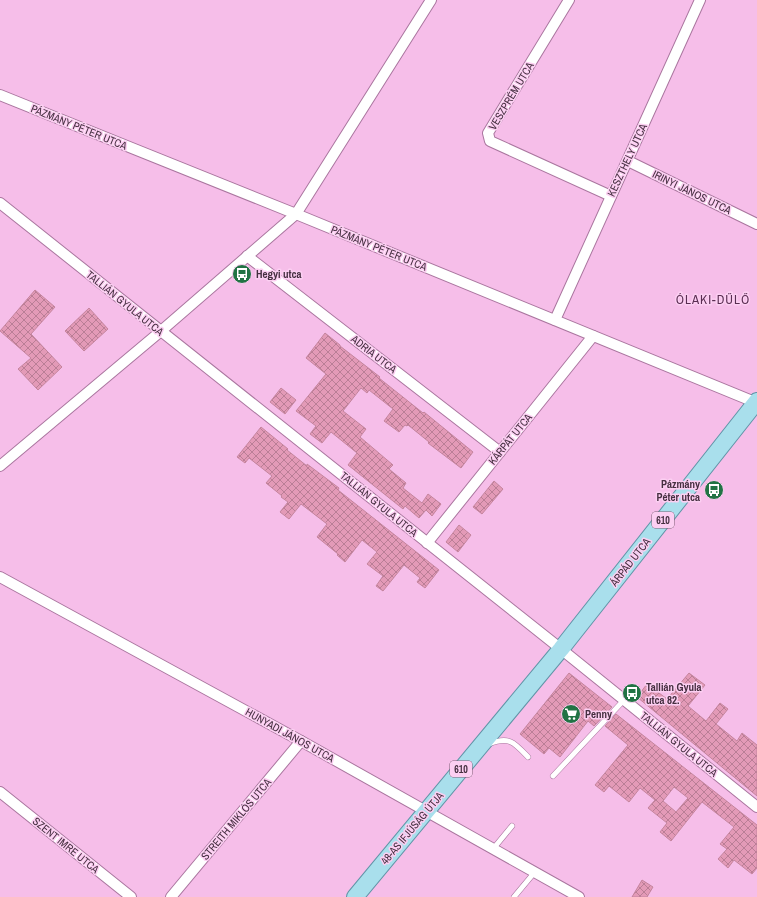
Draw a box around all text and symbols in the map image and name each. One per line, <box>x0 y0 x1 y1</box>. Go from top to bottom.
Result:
street label: VESZPRÉM UTCA <box>485 59 537 132</box>
street label: PÁZMÁNY PÉTER UTCA <box>29 101 130 153</box>
street label: KESZTHELY UTCA <box>604 120 650 199</box>
street label: IRINYI JÁNOS UTCA <box>650 167 735 218</box>
street label: PÁZMÁNY PÉTER UTCA <box>329 222 430 274</box>
bus stop icon: Hegyi utca <box>231 263 253 285</box>
street label: TALLIÁN GYULA UTCA <box>83 267 167 339</box>
place label: Hegyi utca <box>256 267 302 281</box>
district label: ÓLAKI-DŰLŐ <box>676 291 750 308</box>
street label: ADRIA UTCA <box>348 331 400 377</box>
street label: KÁRPÁT UTCA <box>485 410 535 467</box>
street label: TALLIÁN GYULA UTCA <box>337 468 421 540</box>
place label: Pázmány Péter utca <box>656 477 700 504</box>
bus stop icon: Pázmány Péter utca <box>703 479 725 501</box>
road number: 610 <box>652 512 674 528</box>
street label: ÁRPÁD UTCA <box>606 534 654 590</box>
place label: Tallián Gyula utca 82. <box>646 680 702 707</box>
bus stop icon: Tallián Gyula utca 82. <box>621 682 643 704</box>
supermarket icon: Penny <box>560 703 582 725</box>
street label: HUNYADI JÁNOS UTCA <box>243 705 338 766</box>
place label: Penny <box>585 707 612 721</box>
street label: TALLIÁN GYULA UTCA <box>637 708 721 780</box>
road number: 610 <box>450 761 472 777</box>
street label: STREITH MIKLÓS UTCA <box>198 775 275 863</box>
street label: 48-AS IFJÚSÁG ÚTJA <box>377 788 447 867</box>
street label: SZENT IMRE UTCA <box>30 814 103 877</box>

